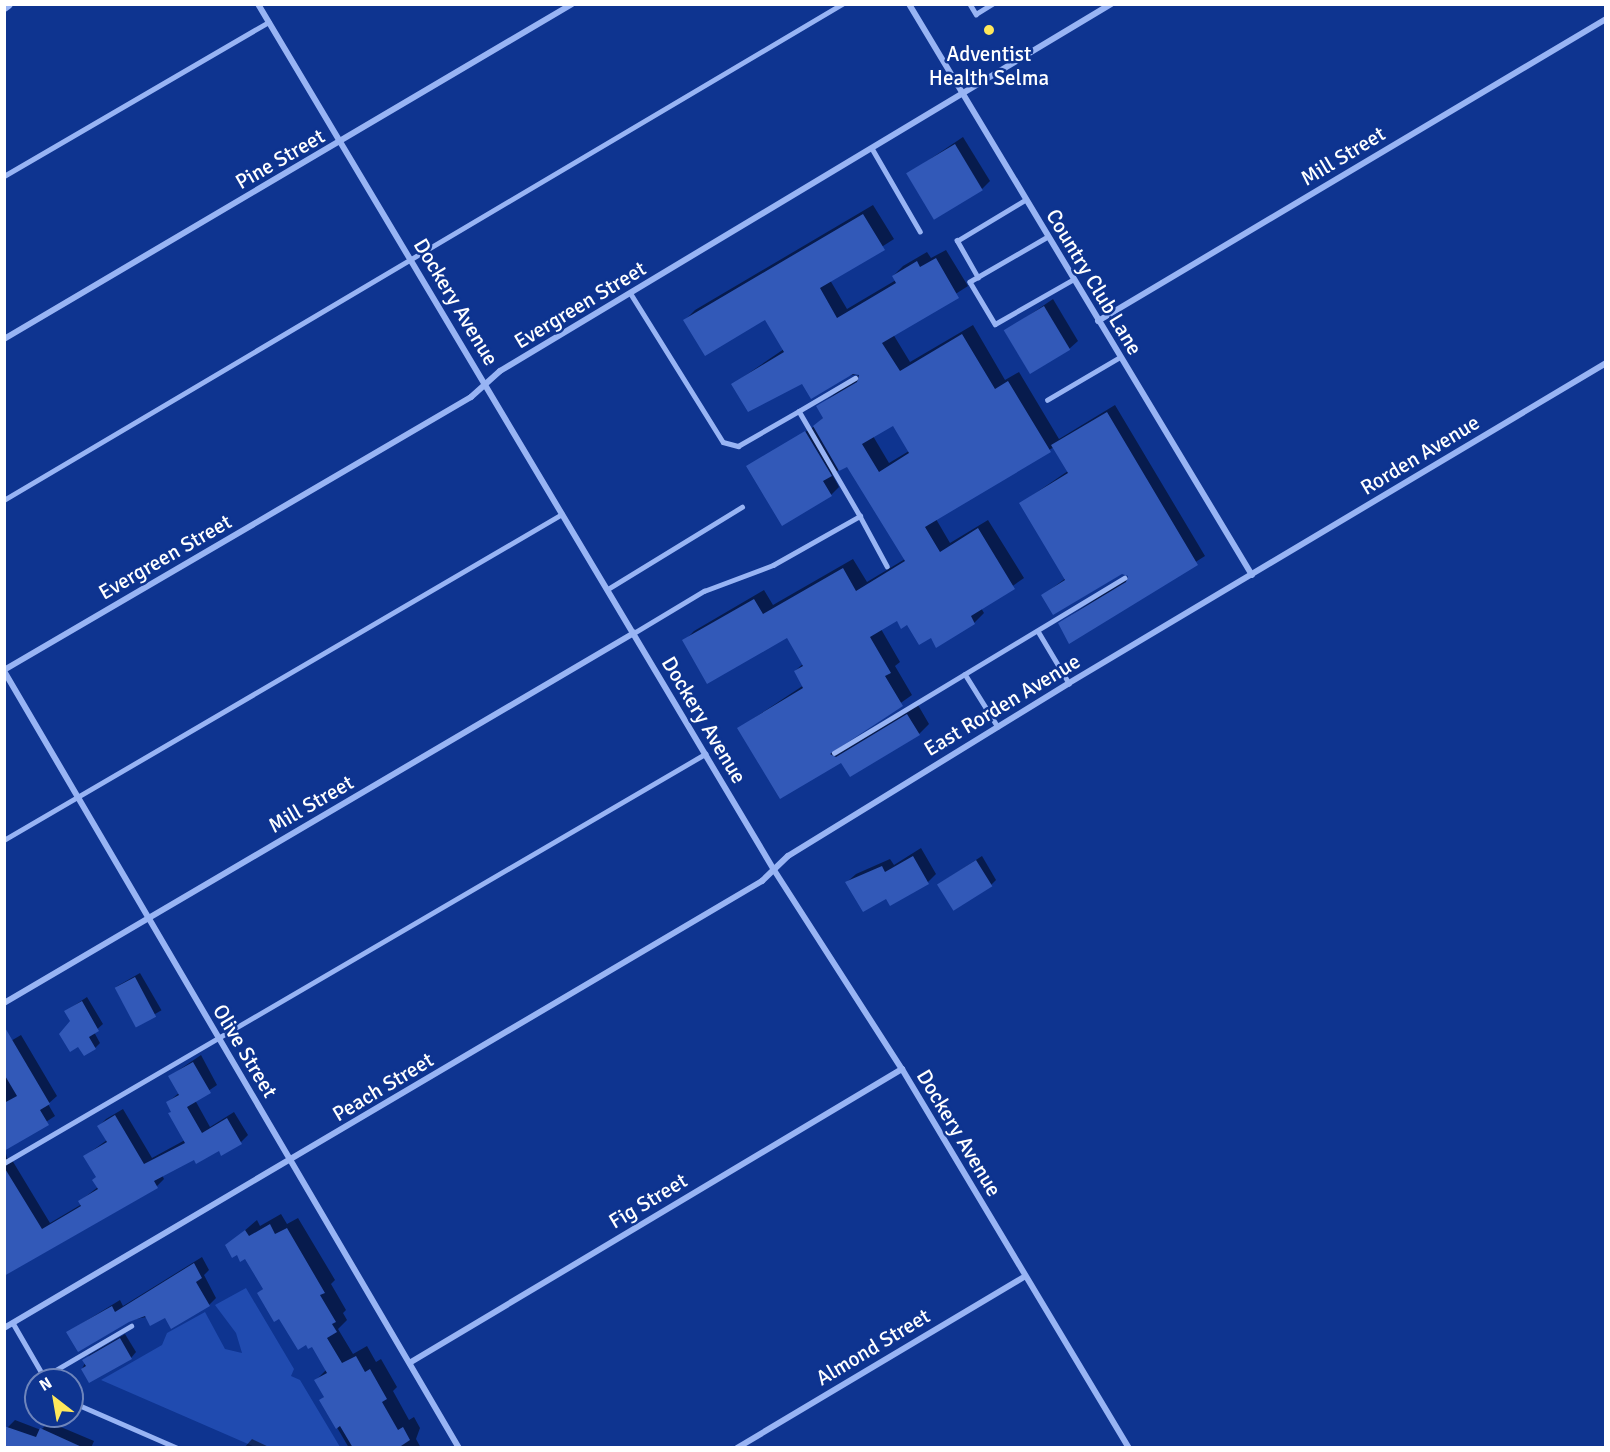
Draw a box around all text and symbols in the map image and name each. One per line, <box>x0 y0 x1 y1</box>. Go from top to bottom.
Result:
marker: Adventist Health Selma <box>980 21 998 39</box>
place label: Adventist Health Selma <box>929 41 1049 91</box>
street label: Mill Street <box>1296 121 1390 191</box>
street label: Pine Street <box>231 123 329 195</box>
street label: Country Club Lane <box>1041 205 1147 359</box>
street label: Dockery Avenue <box>408 234 504 370</box>
street label: Evergreen Street <box>510 256 650 354</box>
street label: Rorden Avenue <box>1356 410 1484 500</box>
street label: Evergreen Street <box>94 509 236 605</box>
street label: East Rorden Avenue <box>919 648 1085 762</box>
street label: Dockery Avenue <box>656 652 752 788</box>
street label: Mill Street <box>264 770 358 838</box>
street label: Olive Street <box>207 1000 283 1102</box>
street label: Peach Street <box>328 1047 438 1127</box>
street label: Dockery Avenue <box>911 1065 1007 1201</box>
street label: Fig Street <box>604 1168 692 1234</box>
street label: Almond Street <box>811 1303 935 1391</box>
north arrow <box>24 1368 84 1428</box>
text: N <box>36 1373 56 1396</box>

